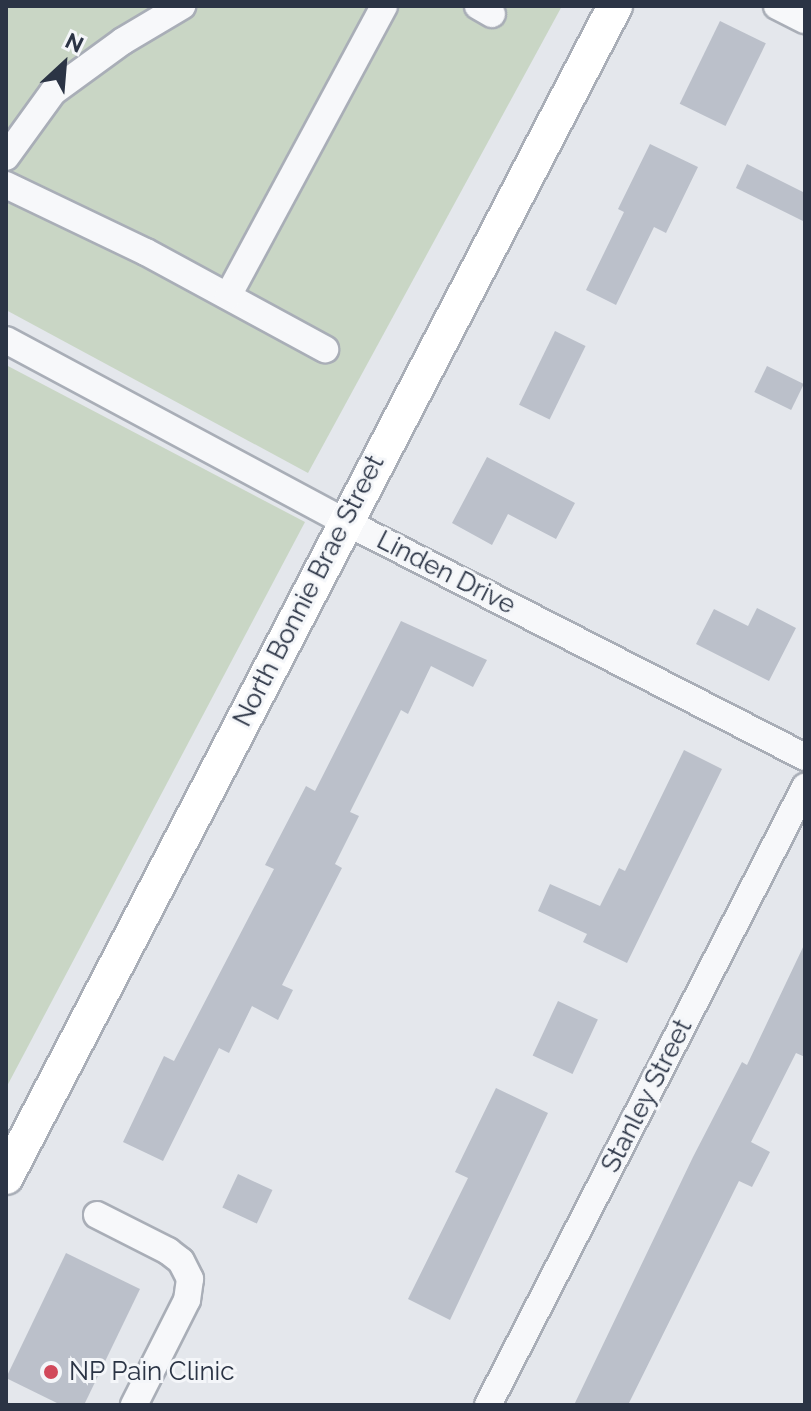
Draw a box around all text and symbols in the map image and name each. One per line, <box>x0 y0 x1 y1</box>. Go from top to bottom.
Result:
north arrow <box>24 24 104 104</box>
text: N <box>61 27 88 58</box>
street label: North Bonnie Brae Street <box>227 450 391 732</box>
street label: Linden Drive <box>372 525 520 621</box>
street label: Stanley Street <box>595 1014 699 1178</box>
place label: NP Pain Clinic <box>69 1356 235 1388</box>
marker: NP Pain Clinic <box>40 1361 62 1383</box>

